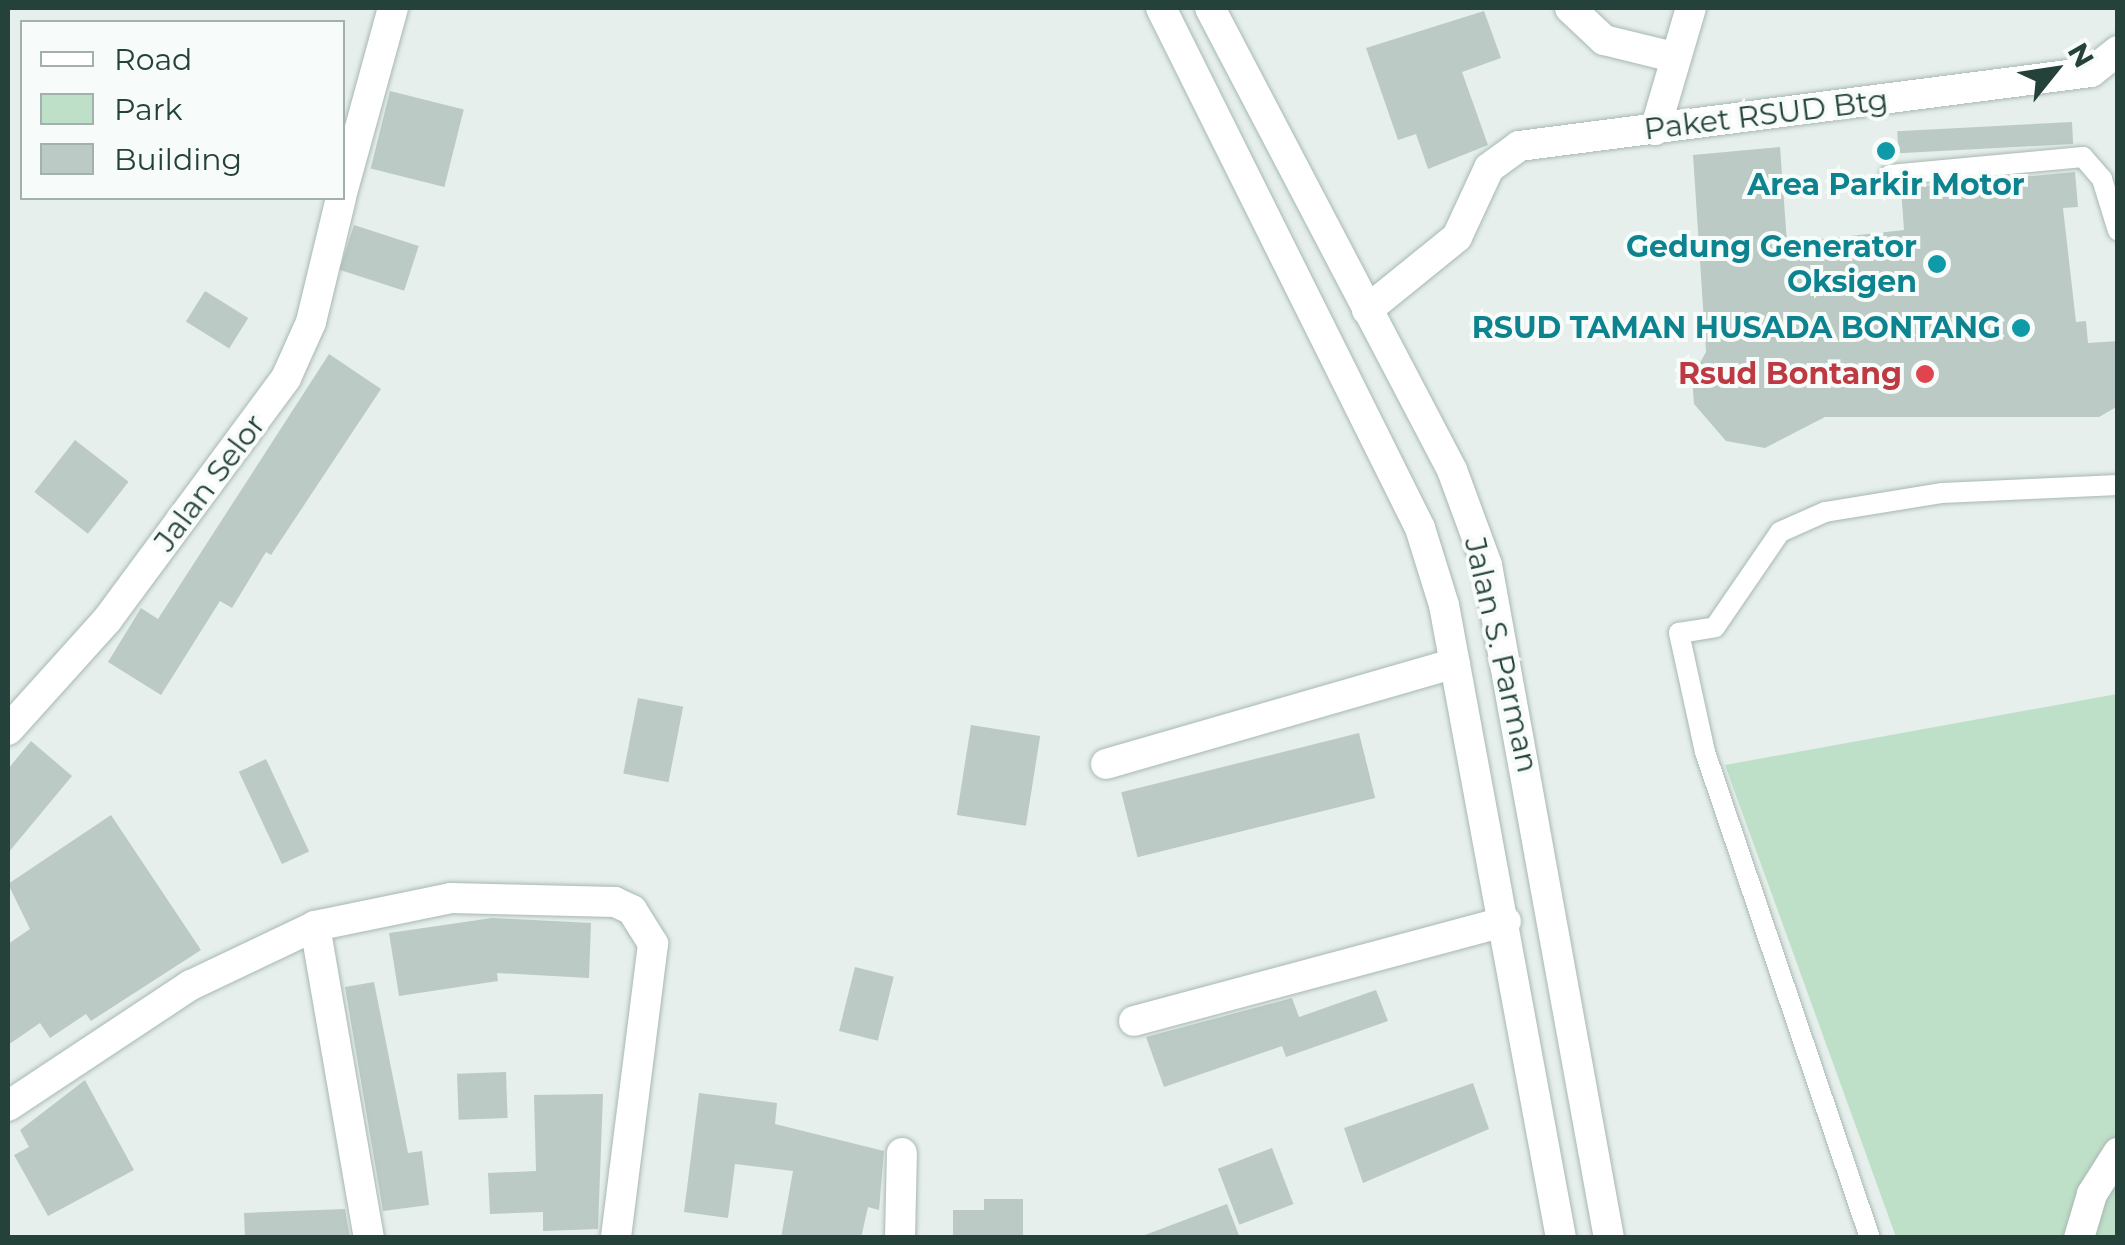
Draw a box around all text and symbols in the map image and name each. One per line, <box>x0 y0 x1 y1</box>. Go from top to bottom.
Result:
legend <box>20 20 345 200</box>
north arrow <box>2005 20 2105 120</box>
text: N <box>2061 37 2101 73</box>
text: Road <box>114 41 192 78</box>
street label: Paket RSUD Btg <box>1642 82 1890 148</box>
text: Park <box>114 91 183 128</box>
marker: Area Parkir Motor <box>1875 140 1897 162</box>
text: Building <box>114 141 242 178</box>
place label: Area Parkir Motor <box>1747 167 2025 203</box>
place label: Gedung Generator Oksigen <box>1626 229 1917 300</box>
marker: Gedung Generator Oksigen <box>1926 253 1948 275</box>
place label: RSUD TAMAN HUSADA BONTANG <box>1472 310 2001 346</box>
marker: RSUD TAMAN HUSADA BONTANG <box>2010 317 2032 339</box>
place label: Rsud Bontang <box>1678 356 1902 392</box>
marker: Rsud Bontang <box>1912 361 1938 387</box>
street label: Jalan Selor <box>147 407 273 559</box>
street label: Jalan S. Parman <box>1456 534 1546 776</box>

